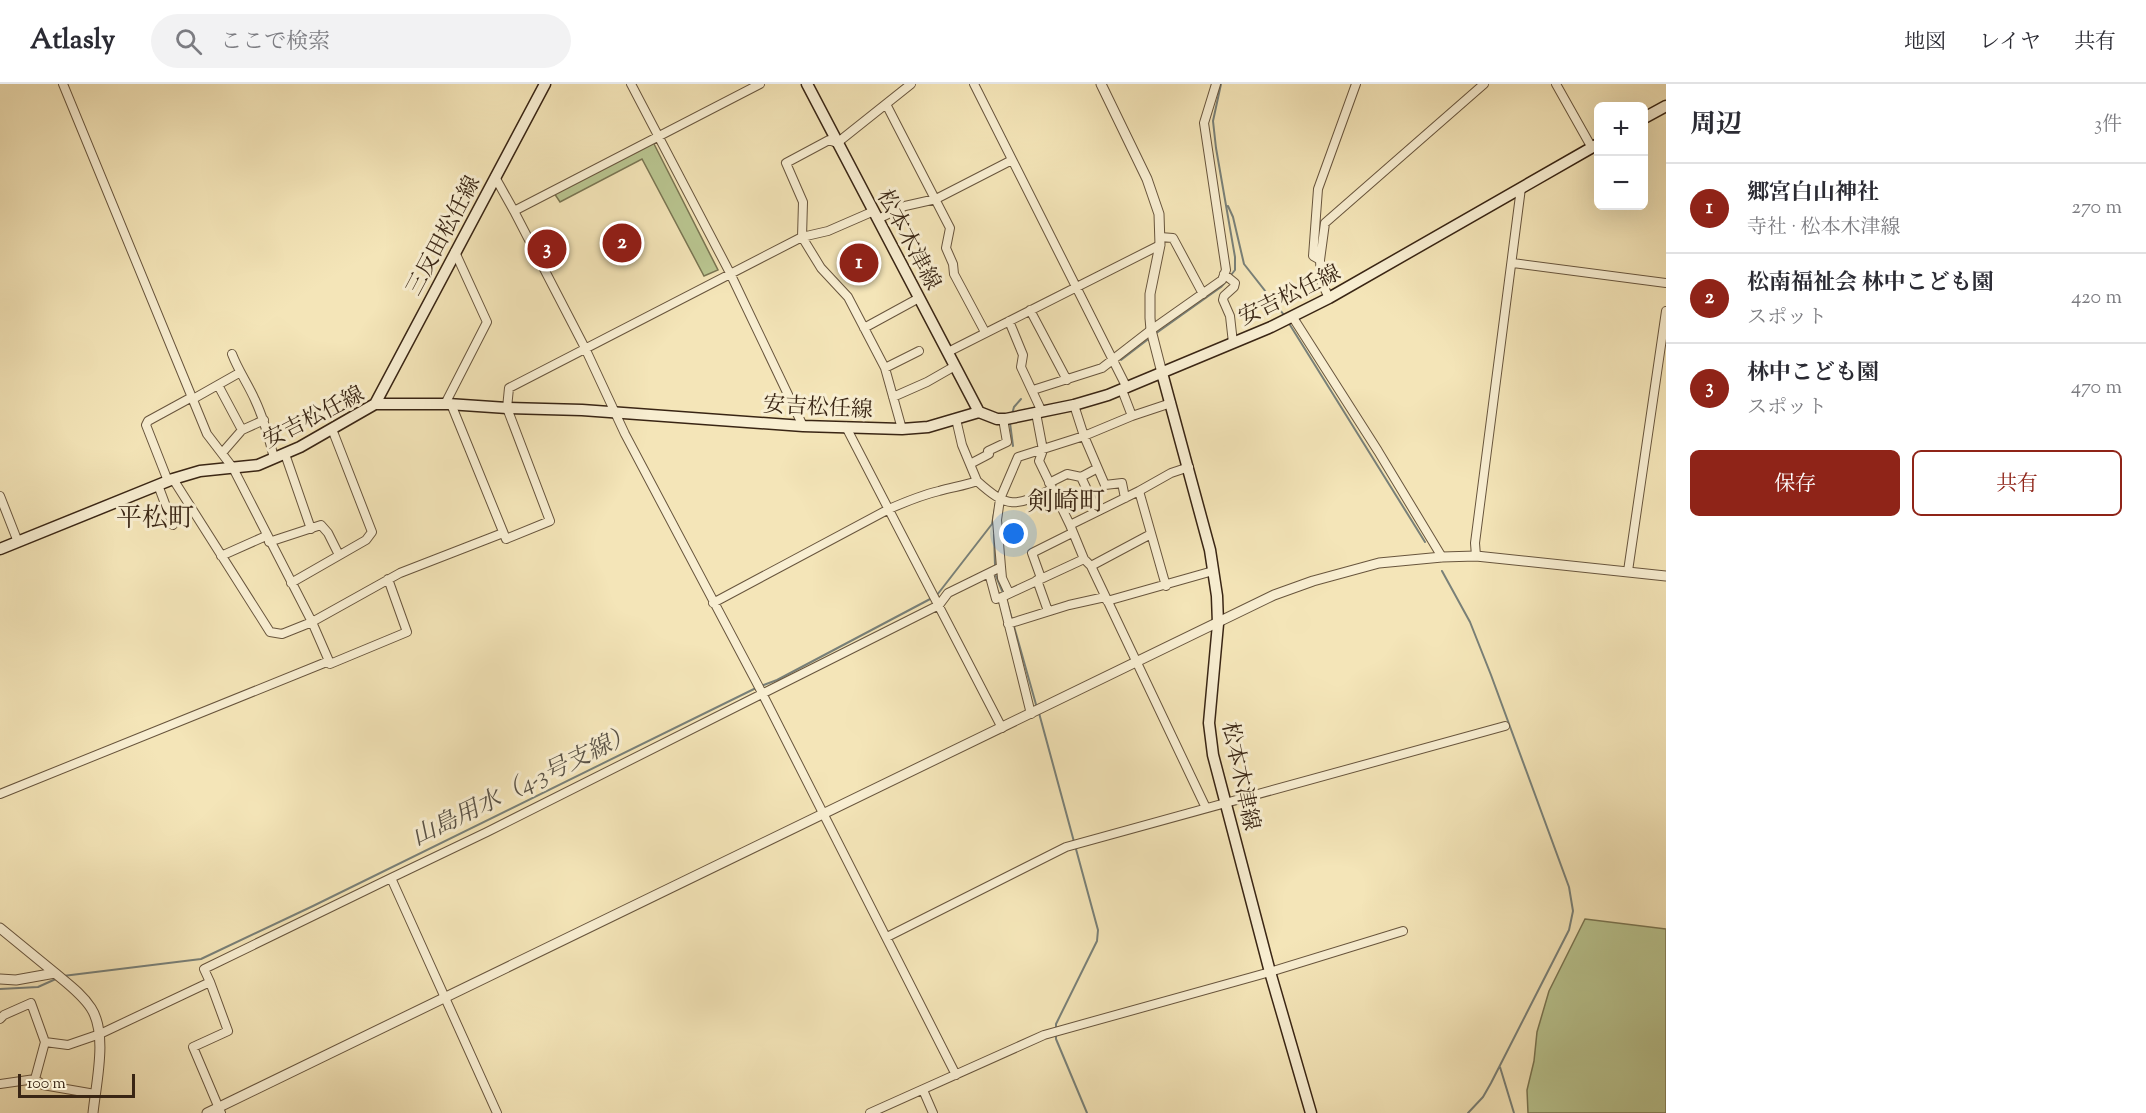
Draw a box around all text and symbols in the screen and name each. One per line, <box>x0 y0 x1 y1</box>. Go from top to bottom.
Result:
search box <box>151 14 571 68</box>
text: Atlasly <box>30 21 115 61</box>
icon: search <box>172 25 205 58</box>
text: ここで検索 <box>220 27 330 59</box>
text: 地図 <box>1904 28 1946 58</box>
text: レイヤ <box>1979 28 2041 58</box>
text: 共有 <box>2074 28 2116 58</box>
map controls <box>1594 102 1648 210</box>
button: + <box>1594 102 1648 156</box>
text: 周辺 <box>1690 107 1742 144</box>
text: 3件 <box>2094 111 2122 140</box>
button: − <box>1594 156 1648 210</box>
street label: 三反田松任線 <box>400 171 490 302</box>
text: 郷宮白山神社 <box>1747 178 1879 210</box>
street label: 松本木津線 <box>867 184 947 296</box>
text: 1 <box>1706 194 1713 223</box>
text: 270 m <box>2072 194 2122 223</box>
text: 寺社 · 松本木津線 <box>1747 214 1901 243</box>
pin: 2 <box>602 220 642 266</box>
pin: 3 <box>528 226 566 272</box>
pin: 1 <box>840 240 878 285</box>
street label: 安吉松任線 <box>1234 258 1347 335</box>
text: 松南福祉会 林中こども園 <box>1747 268 1994 300</box>
text: 2 <box>1705 284 1714 313</box>
text: 420 m <box>2071 284 2122 313</box>
text: スポット <box>1747 304 1827 333</box>
text: 林中こども園 <box>1747 358 1879 390</box>
text: 3 <box>1705 374 1714 403</box>
text: 470 m <box>2071 374 2122 403</box>
street label: 安吉松任線 <box>258 379 371 458</box>
street label: 安吉松任線 <box>762 390 874 428</box>
text: スポット <box>1747 394 1827 423</box>
button: 保存 <box>1690 450 1900 516</box>
button: 共有 <box>1912 450 2122 516</box>
district label: 剣崎町 <box>1027 485 1105 522</box>
district label: 平松町 <box>116 501 194 538</box>
your location <box>999 519 1028 548</box>
water label: 山島用水（4-3号支線） <box>406 718 640 855</box>
street label: 松本木津線 <box>1212 719 1266 834</box>
scale bar <box>18 1071 135 1098</box>
text: 100 m <box>27 1073 66 1096</box>

